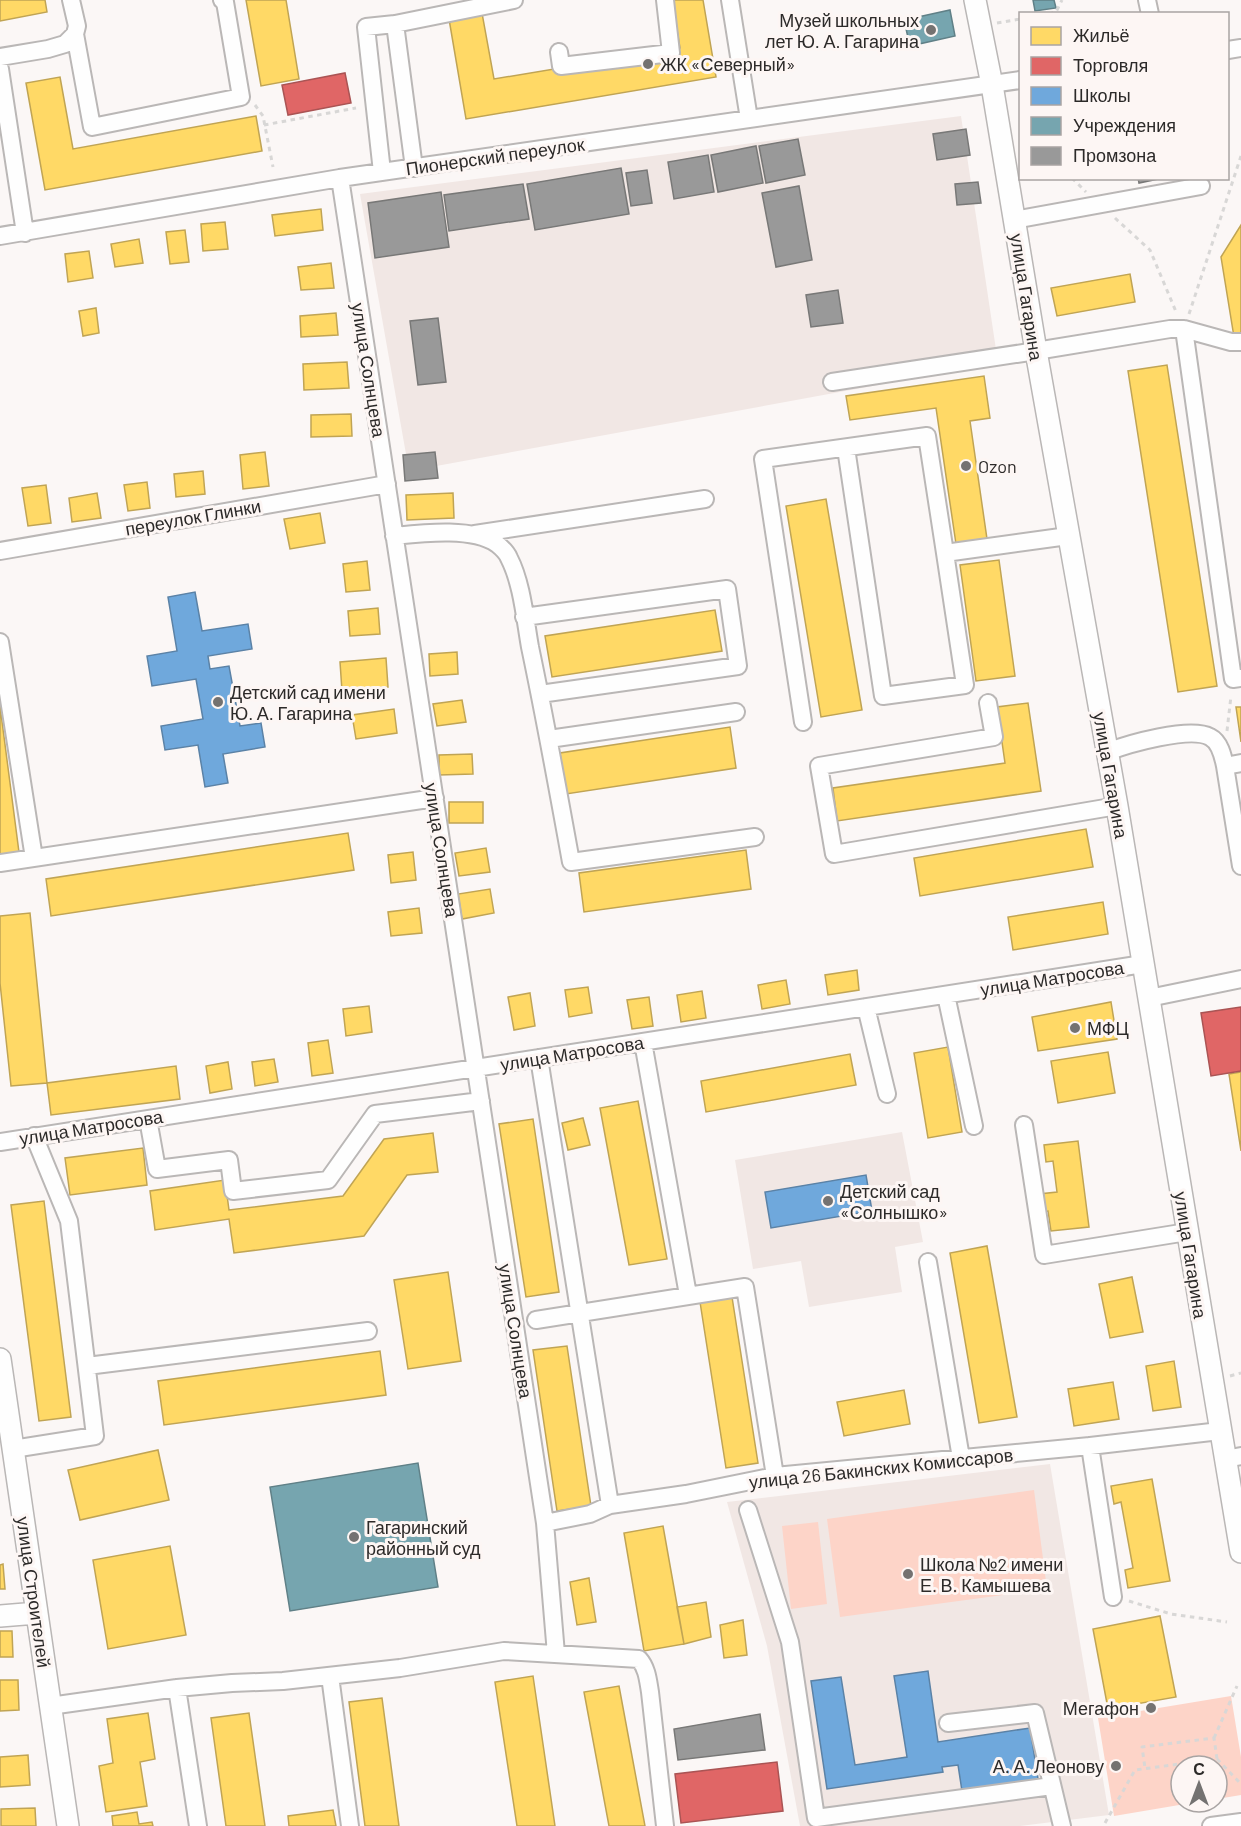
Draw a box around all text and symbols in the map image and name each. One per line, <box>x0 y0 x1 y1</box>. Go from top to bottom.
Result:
place label: Музей школьных лет Ю. А. Гагарина <box>765 9 920 52</box>
legend <box>1019 12 1229 180</box>
marker: Музей школьных лет Ю. А. Гагарина <box>924 23 938 37</box>
text: Жильё <box>1073 24 1130 46</box>
place label: ЖК «Северный» <box>660 53 795 75</box>
text: Торговля <box>1073 54 1148 76</box>
marker: ЖК «Северный» <box>641 57 655 71</box>
text: Школы <box>1073 84 1131 106</box>
text: Учреждения <box>1073 114 1176 136</box>
street label: Пионерский переулок <box>404 133 586 179</box>
text: Промзона <box>1073 144 1157 166</box>
street label: улица Гагарина <box>1006 232 1048 363</box>
street label: улица Солнцева <box>348 301 391 440</box>
place label: Ozon <box>978 455 1017 477</box>
marker: Ozon <box>959 459 973 473</box>
street label: переулок Глинки <box>123 494 263 540</box>
place label: Детский сад имени Ю. А. Гагарина <box>230 681 386 724</box>
marker: Детский сад имени Ю. А. Гагарина <box>211 695 225 709</box>
street label: улица Гагарина <box>1089 710 1133 841</box>
street label: улица Солнцева <box>421 781 464 920</box>
street label: улица Матросова <box>979 956 1126 1000</box>
place label: МФЦ <box>1087 1017 1129 1039</box>
marker: МФЦ <box>1068 1021 1082 1035</box>
street label: улица Матросова <box>499 1031 646 1075</box>
street label: улица Матросова <box>18 1105 165 1149</box>
place label: Детский сад «Солнышко» <box>840 1180 948 1223</box>
street label: улица Гагарина <box>1170 1190 1212 1321</box>
marker: Детский сад «Солнышко» <box>821 1194 835 1208</box>
street label: улица Солнцева <box>495 1262 538 1401</box>
street label: улица 26 Бакинских Комиссаров <box>748 1443 1014 1493</box>
street label: улица Строителей <box>12 1515 56 1669</box>
place label: Гагаринский районный суд <box>366 1516 481 1559</box>
marker: Гагаринский районный суд <box>347 1530 361 1544</box>
place label: Школа №2 имени Е. В. Камышева <box>920 1553 1063 1596</box>
marker: Школа №2 имени Е. В. Камышева <box>901 1567 915 1581</box>
place label: Мегафон <box>1063 1697 1139 1719</box>
marker: Мегафон <box>1144 1701 1158 1715</box>
north arrow <box>1169 1754 1229 1814</box>
place label: А. А. Леонову <box>993 1755 1104 1777</box>
marker: А. А. Леонову <box>1109 1759 1123 1773</box>
text: С <box>1193 1759 1205 1778</box>

